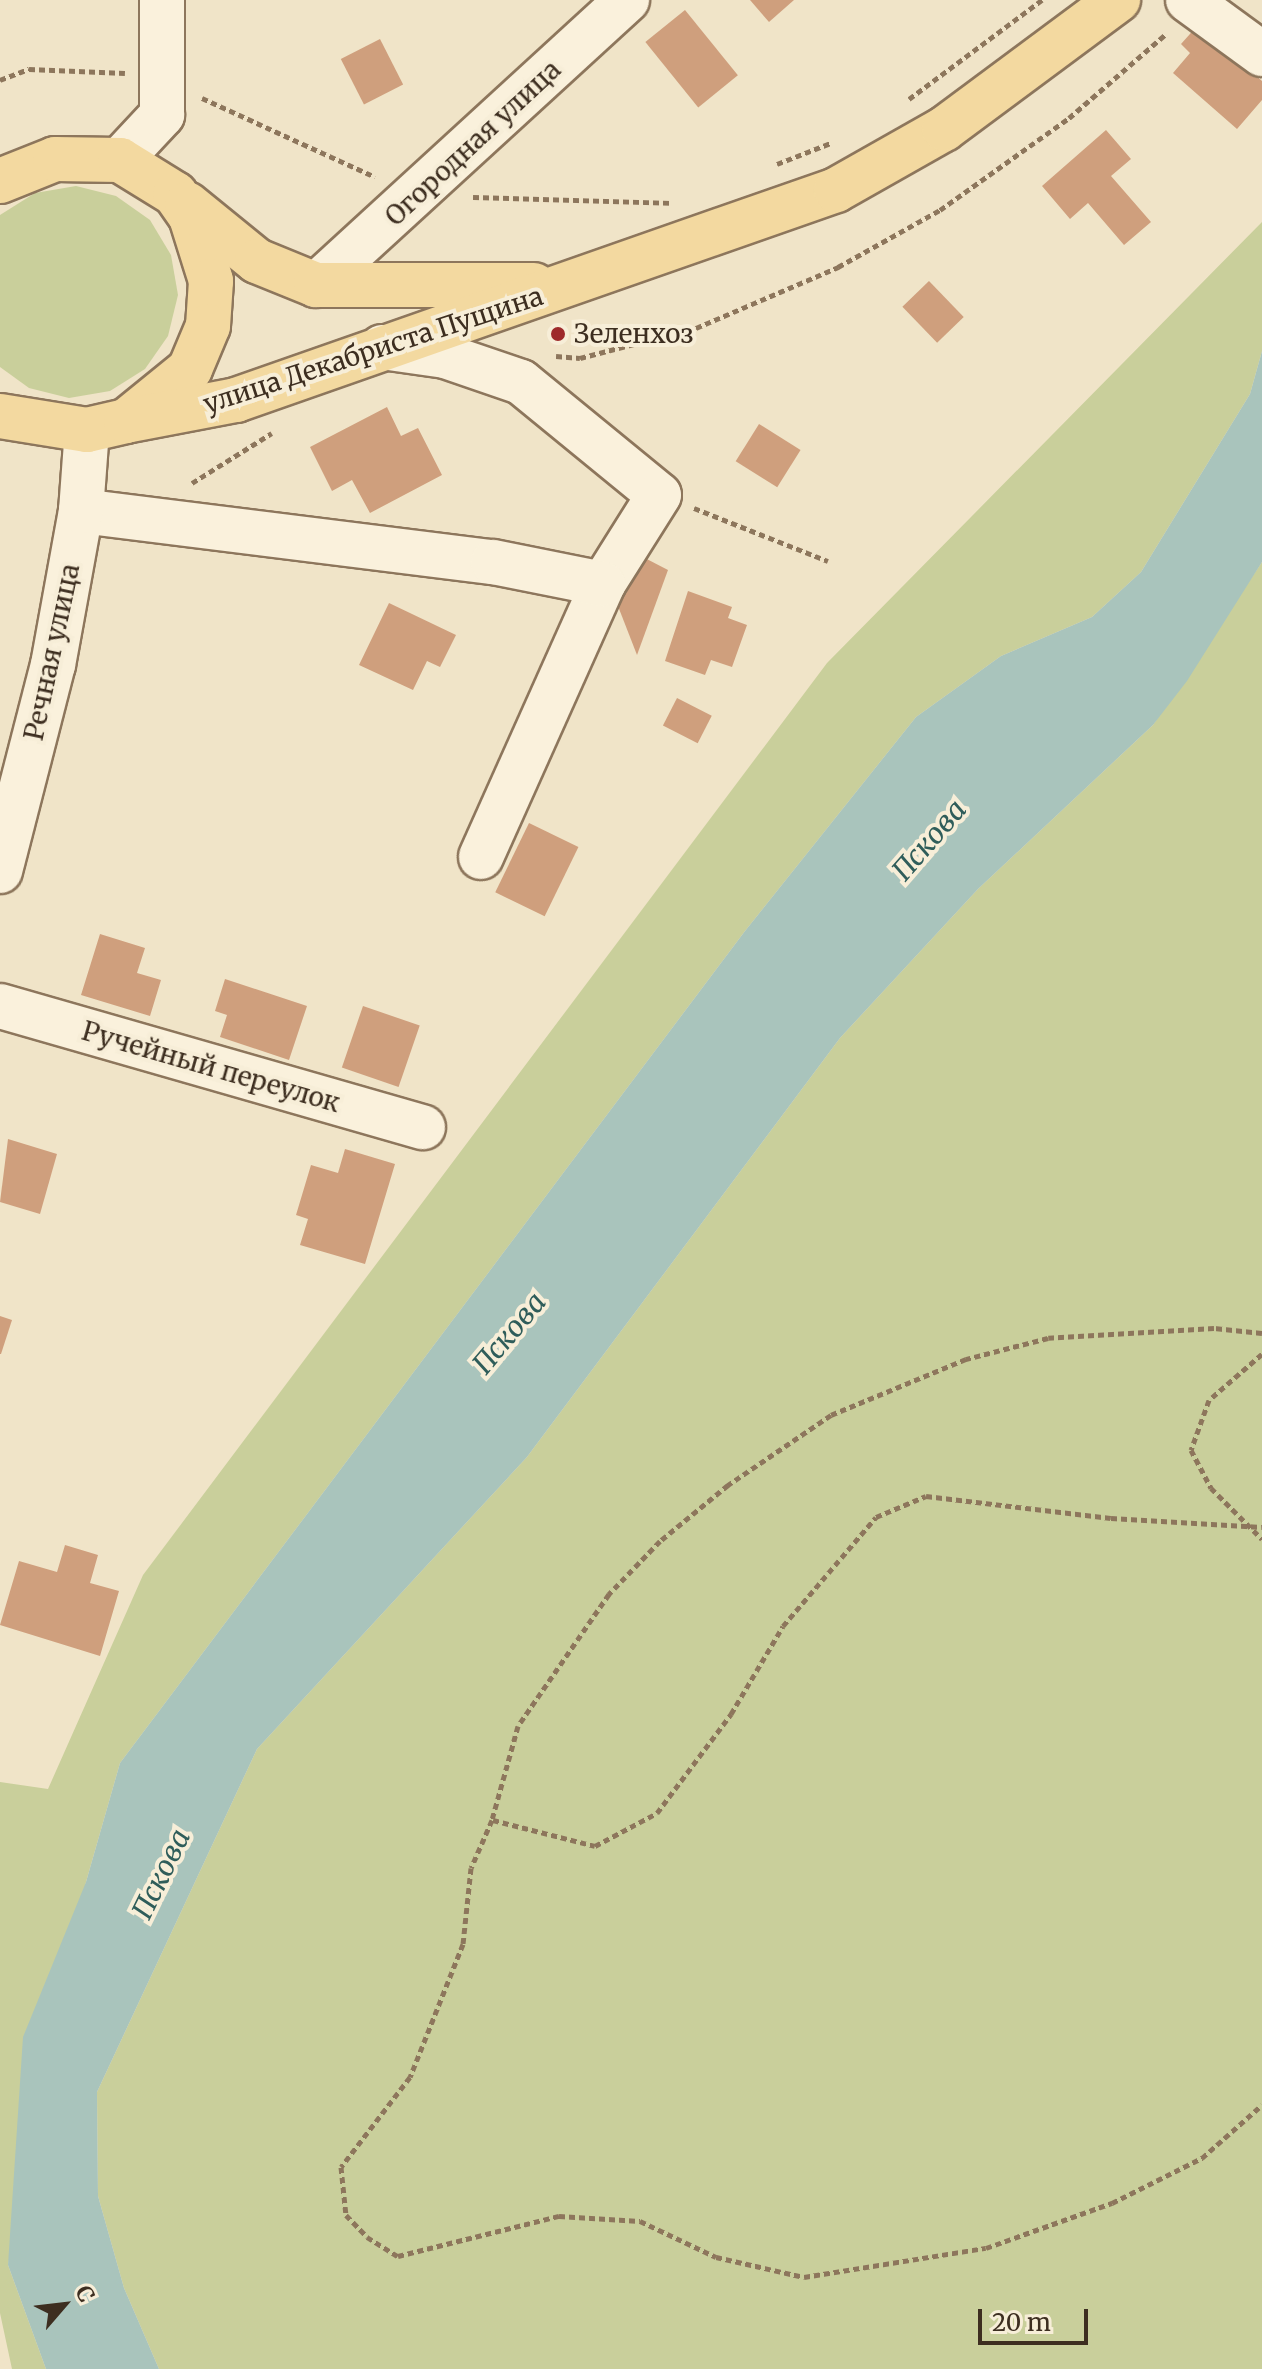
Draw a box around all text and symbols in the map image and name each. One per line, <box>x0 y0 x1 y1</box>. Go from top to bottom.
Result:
street label: Огородная улица <box>379 54 567 232</box>
street label: улица Декабриста Пущина <box>199 280 547 420</box>
place label: Зеленхоз <box>574 318 693 350</box>
marker: Зеленхоз <box>549 325 567 343</box>
street label: Речная улица <box>18 561 86 743</box>
water label: Пскова <box>885 793 973 887</box>
street label: Ручейный переулок <box>78 1015 344 1119</box>
water label: Пскова <box>465 1286 553 1380</box>
water label: Пскова <box>125 1824 197 1924</box>
north arrow <box>24 2265 104 2345</box>
text: С <box>69 2281 101 2307</box>
scale bar <box>982 2293 1092 2343</box>
text: 20 m <box>992 2307 1051 2338</box>

